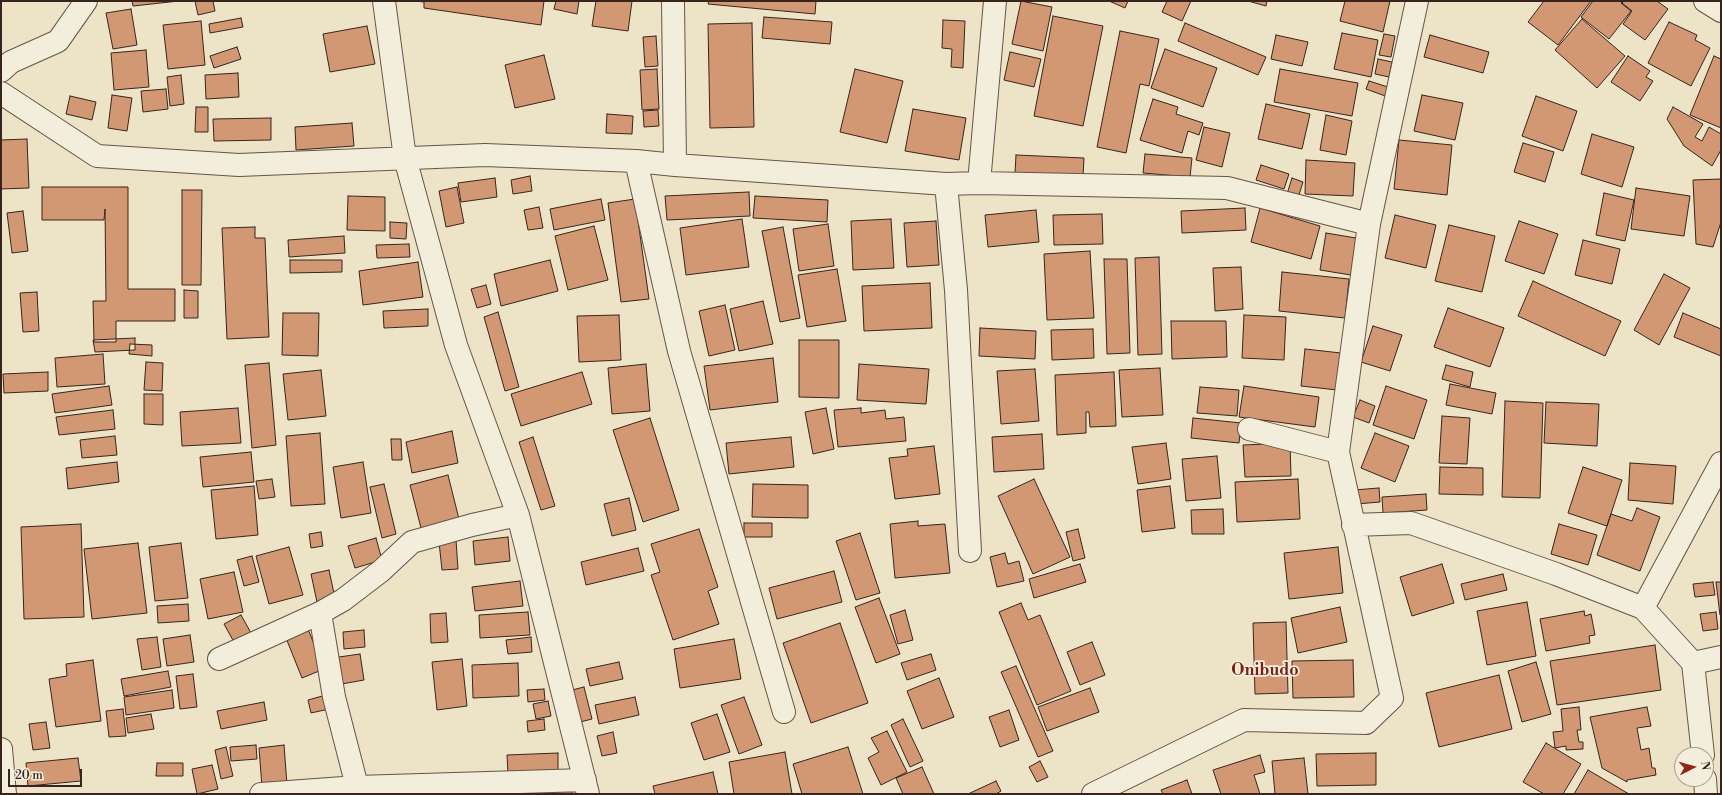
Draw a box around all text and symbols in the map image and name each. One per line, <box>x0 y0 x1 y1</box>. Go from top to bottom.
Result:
district label: Onibudo <box>1231 661 1299 681</box>
north arrow <box>1674 747 1714 787</box>
scale bar <box>10 761 84 787</box>
text: N <box>1698 761 1712 771</box>
text: 20 m <box>15 768 43 783</box>

